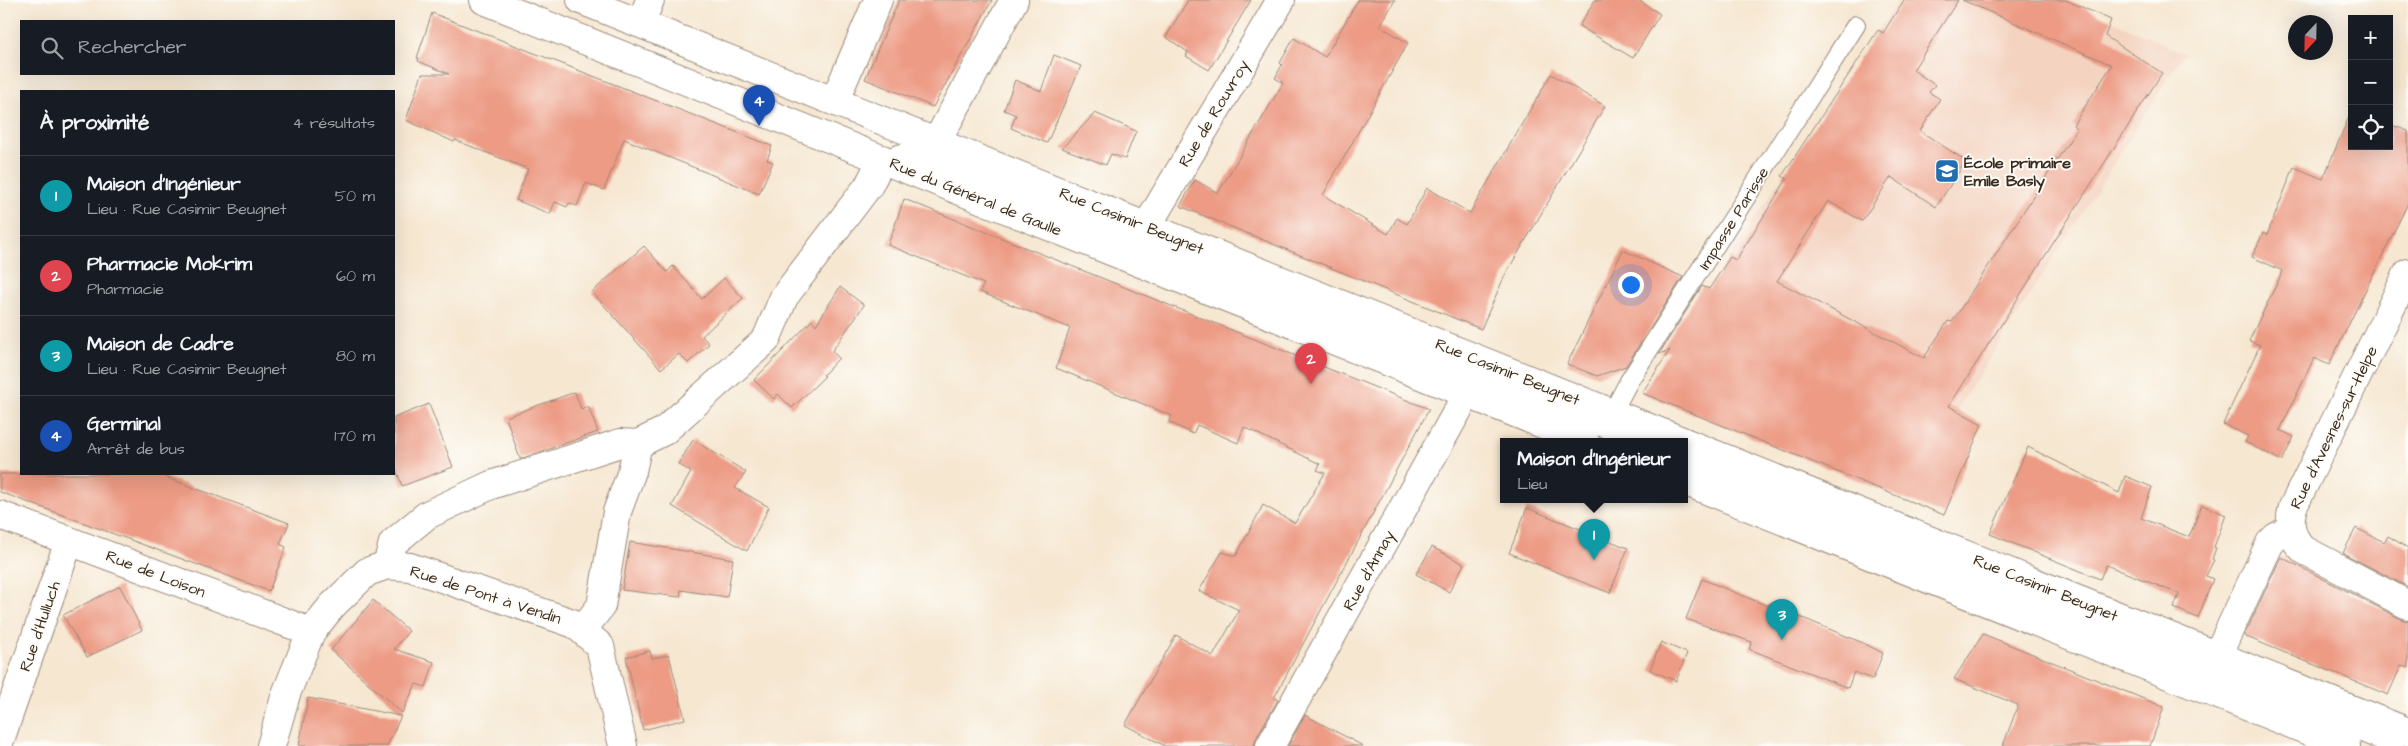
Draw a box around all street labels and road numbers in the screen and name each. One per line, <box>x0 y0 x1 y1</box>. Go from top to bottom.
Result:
street label: Rue de Rouvroy <box>1173 56 1255 172</box>
street label: Rue du Général de Gaulle <box>886 152 1065 242</box>
street label: Impasse Parisse <box>1693 163 1774 274</box>
street label: Rue Casimir Beugnet <box>1056 182 1208 261</box>
street label: Rue Casimir Beugnet <box>1432 333 1584 412</box>
street label: Rue d'Avesnes-sur-Helpe <box>2285 342 2383 513</box>
street label: Rue d'Annay <box>1338 526 1401 615</box>
street label: Rue de Loison <box>103 545 209 603</box>
street label: Rue Casimir Beugnet <box>1970 549 2122 628</box>
street label: Rue de Pont à Vendin <box>407 560 564 630</box>
street label: Rue d'Hulluch <box>14 578 66 675</box>

